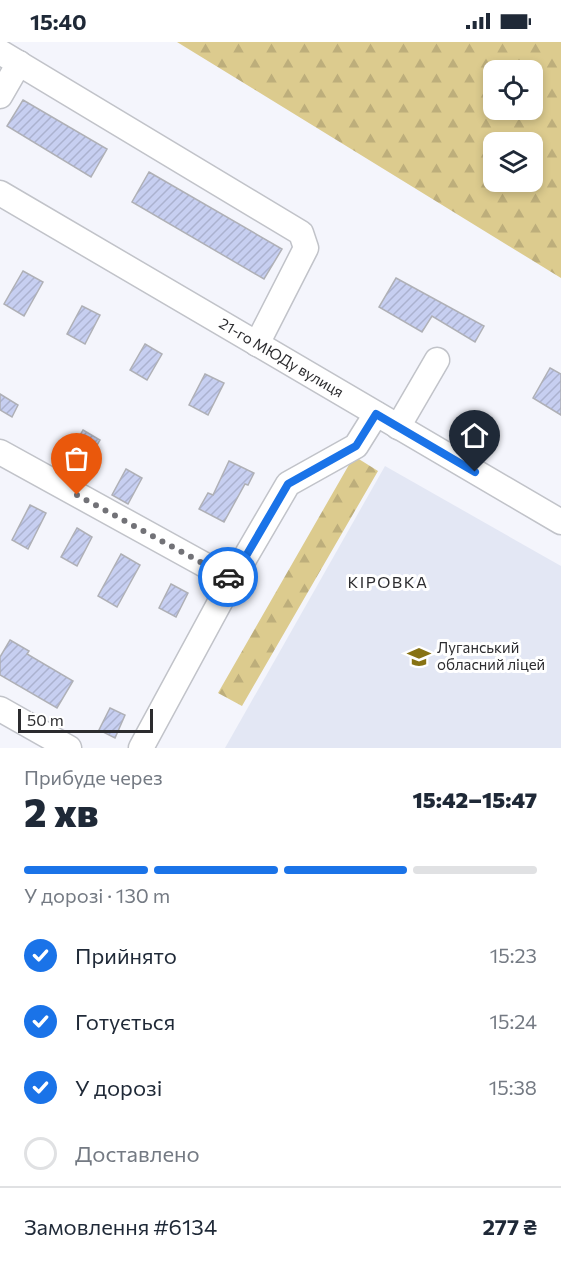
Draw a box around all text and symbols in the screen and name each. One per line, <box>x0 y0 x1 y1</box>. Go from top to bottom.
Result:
text: 15:40 <box>30 8 87 35</box>
map controls <box>483 60 543 192</box>
button: locate <box>483 60 543 120</box>
button: layers <box>483 132 543 192</box>
street label: 21-го МЮДу вулиця <box>216 314 347 401</box>
pin <box>449 410 500 472</box>
icon: home <box>458 419 491 452</box>
pin <box>51 433 102 495</box>
icon: bag <box>60 442 93 475</box>
courier <box>198 547 258 607</box>
icon: car <box>212 561 245 594</box>
district label: КІРОВКА <box>348 572 428 591</box>
place label: Луганський обласний ліцей <box>437 638 545 673</box>
school or university icon: Луганський обласний ліцей <box>406 644 432 670</box>
scale bar <box>18 706 153 734</box>
text: 50 m <box>27 710 64 729</box>
text: Прибуде через <box>24 765 163 789</box>
text: 15:42–15:47 <box>413 786 537 813</box>
text: 2 хв <box>24 787 99 835</box>
text: У дорозі · 130 m <box>24 883 170 907</box>
icon: check <box>24 939 57 972</box>
text: Прийнято <box>75 942 177 969</box>
text: 15:23 <box>490 943 537 967</box>
icon: check <box>24 1005 57 1038</box>
text: Готується <box>75 1008 175 1035</box>
text: 15:24 <box>489 1009 537 1033</box>
icon: check <box>24 1071 57 1104</box>
text: У дорозі <box>75 1074 162 1101</box>
text: 15:38 <box>489 1075 537 1099</box>
text: Доставлено <box>75 1140 200 1167</box>
text: Замовлення #6134 <box>24 1213 217 1240</box>
text: 277 ₴ <box>482 1213 537 1240</box>

